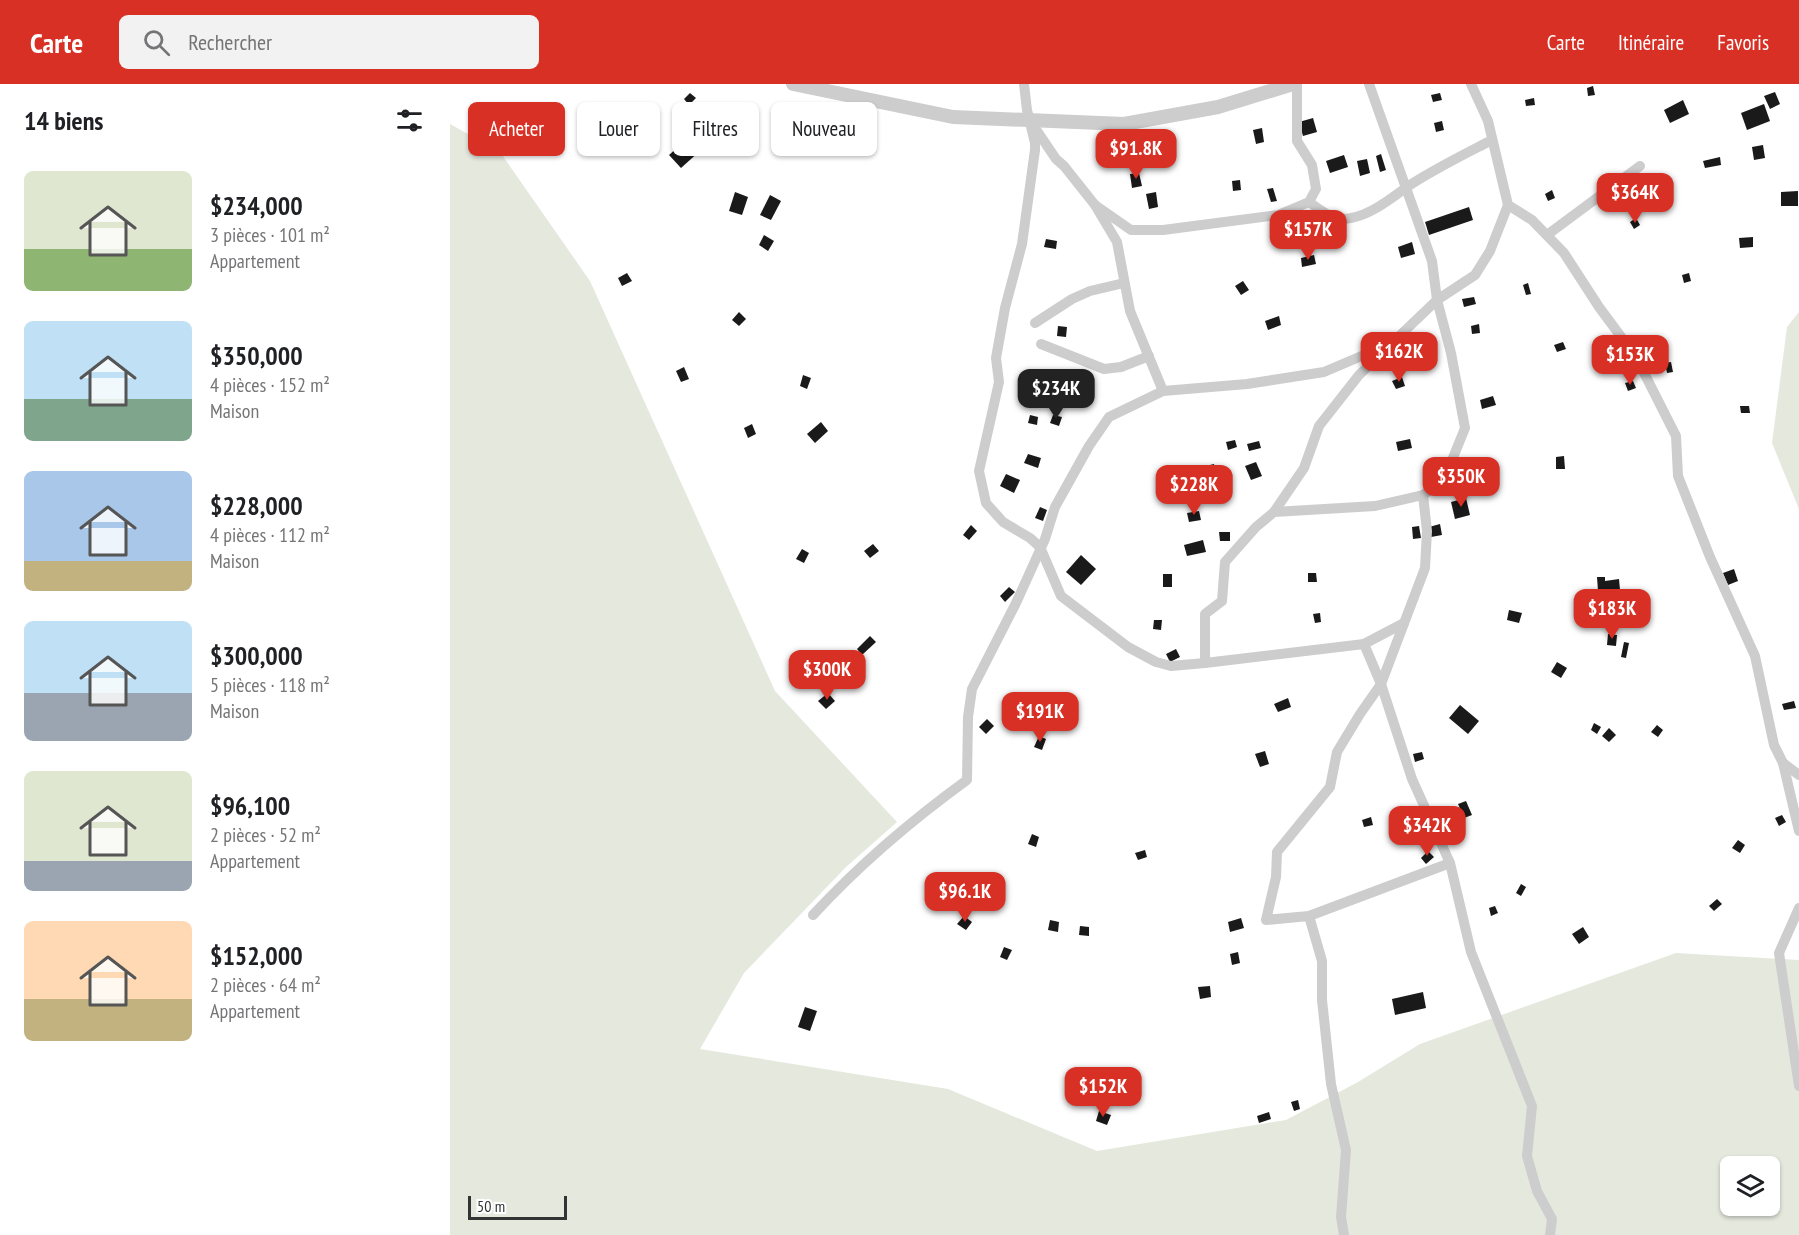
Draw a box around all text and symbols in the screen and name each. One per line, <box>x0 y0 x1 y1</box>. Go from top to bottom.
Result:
search box <box>119 15 539 69</box>
text: Carte <box>30 24 83 61</box>
icon: search <box>140 26 173 59</box>
text: Rechercher <box>188 28 272 56</box>
text: Carte <box>1547 29 1585 56</box>
text: Itinéraire <box>1618 29 1684 56</box>
text: Favoris <box>1717 29 1769 56</box>
chip: Acheter <box>468 102 565 156</box>
chip: Louer <box>577 102 660 156</box>
chip: Filtres <box>672 102 759 156</box>
chip: Nouveau <box>771 102 877 156</box>
text: 14 biens <box>24 104 103 137</box>
icon: filters <box>393 104 426 137</box>
pin: $91.8K <box>1087 129 1185 180</box>
text: $91.8K <box>1110 135 1162 161</box>
pin: $364K <box>1593 173 1677 224</box>
text: $364K <box>1611 179 1659 205</box>
text: $234,000 <box>210 189 303 222</box>
icon: home <box>72 195 144 267</box>
pin: $157K <box>1266 210 1350 261</box>
text: $157K <box>1284 216 1332 242</box>
text: 3 pièces · 101 m² <box>210 222 330 248</box>
text: Appartement <box>210 248 300 274</box>
pin: $162K <box>1357 332 1441 383</box>
pin: $153K <box>1588 335 1672 386</box>
text: $162K <box>1375 338 1423 364</box>
text: $350,000 <box>210 339 303 372</box>
text: $153K <box>1606 341 1654 367</box>
icon: home <box>72 345 144 417</box>
pin: $234K <box>1014 369 1098 420</box>
text: 4 pièces · 152 m² <box>210 372 330 398</box>
text: $234K <box>1032 375 1080 401</box>
text: Maison <box>210 398 259 424</box>
pin: $350K <box>1419 457 1503 508</box>
text: $350K <box>1437 463 1485 489</box>
pin: $228K <box>1152 465 1236 516</box>
text: $228K <box>1170 471 1218 497</box>
text: $228,000 <box>210 489 303 522</box>
icon: home <box>72 495 144 567</box>
text: 4 pièces · 112 m² <box>210 522 330 548</box>
text: Maison <box>210 548 259 574</box>
pin: $183K <box>1570 589 1654 640</box>
text: $183K <box>1588 595 1636 621</box>
text: $300,000 <box>210 639 303 672</box>
icon: home <box>72 645 144 717</box>
pin: $300K <box>785 650 869 701</box>
text: $300K <box>803 656 851 682</box>
text: 5 pièces · 118 m² <box>210 672 330 698</box>
pin: $191K <box>998 692 1082 743</box>
text: Maison <box>210 698 259 724</box>
text: $191K <box>1016 698 1064 724</box>
text: $96,100 <box>210 789 290 822</box>
icon: home <box>72 795 144 867</box>
pin: $342K <box>1385 806 1469 857</box>
text: $342K <box>1403 812 1451 838</box>
text: 2 pièces · 52 m² <box>210 822 321 848</box>
text: Appartement <box>210 848 300 874</box>
pin: $96.1K <box>916 872 1014 923</box>
text: $96.1K <box>939 878 991 904</box>
text: $152,000 <box>210 939 303 972</box>
icon: home <box>72 945 144 1017</box>
text: 2 pièces · 64 m² <box>210 972 321 998</box>
text: Appartement <box>210 998 300 1024</box>
pin: $152K <box>1061 1067 1145 1118</box>
text: $152K <box>1079 1073 1127 1099</box>
map controls <box>1720 1156 1780 1216</box>
button: layers <box>1720 1156 1780 1216</box>
scale bar <box>468 1193 567 1220</box>
text: 50 m <box>477 1196 505 1216</box>

